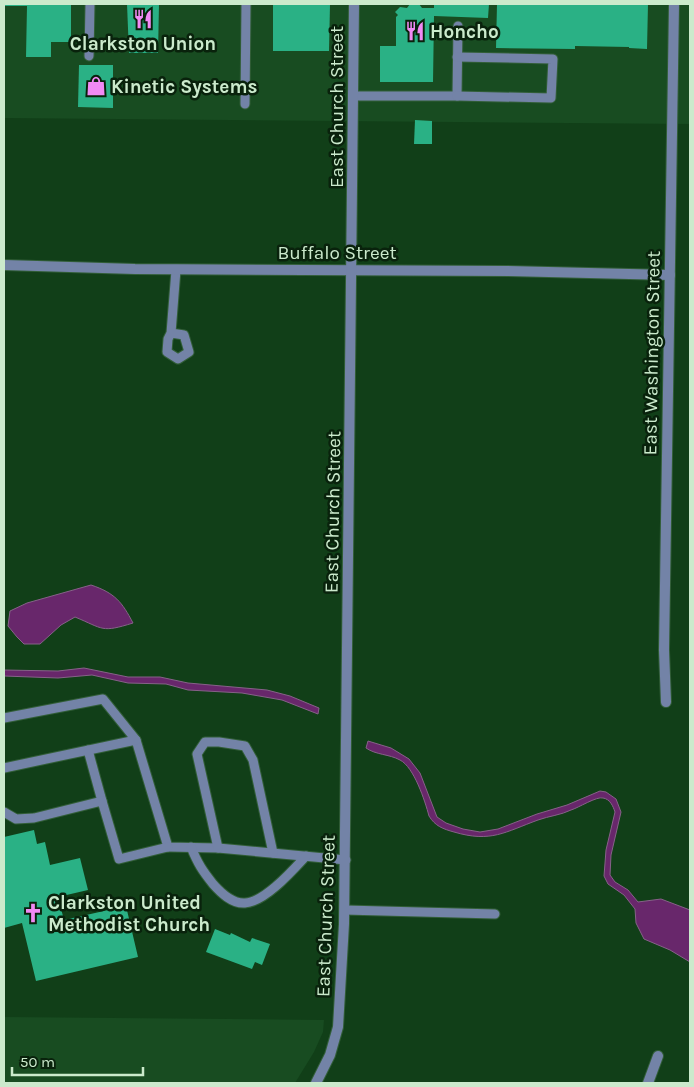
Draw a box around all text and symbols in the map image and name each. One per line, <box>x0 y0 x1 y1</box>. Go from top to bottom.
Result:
restaurant icon: Clarkston Union <box>132 8 154 30</box>
restaurant icon: Honcho <box>404 20 426 42</box>
place label: Honcho <box>430 21 499 43</box>
street label: East Church Street <box>326 26 348 188</box>
place label: Clarkston Union <box>70 33 216 55</box>
shop icon: Kinetic Systems <box>85 75 107 97</box>
place label: Kinetic Systems <box>111 76 257 98</box>
street label: Buffalo Street <box>277 242 397 264</box>
street label: East Washington Street <box>639 251 665 455</box>
street label: East Church Street <box>321 431 345 593</box>
street label: East Church Street <box>312 835 340 997</box>
place label: Clarkston United Methodist Church <box>48 892 210 936</box>
church icon: Clarkston United Methodist Church <box>22 902 44 924</box>
scale bar <box>12 1044 144 1076</box>
text: 50 m <box>20 1053 55 1071</box>

